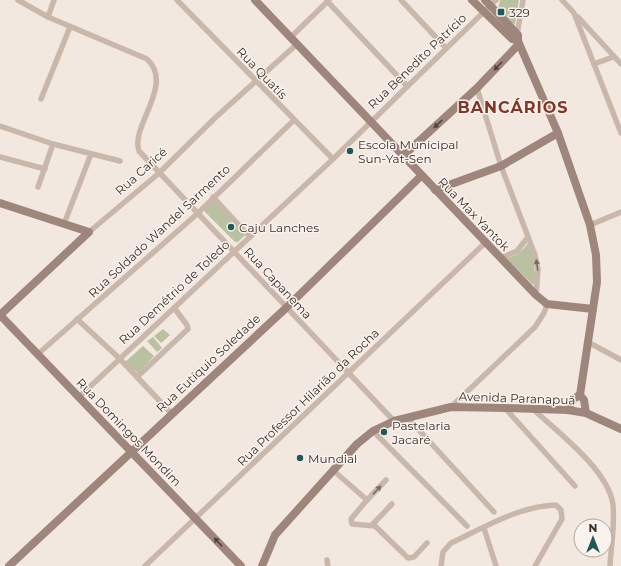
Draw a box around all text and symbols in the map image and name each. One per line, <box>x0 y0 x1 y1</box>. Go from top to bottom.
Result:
place label: 329 <box>509 5 530 20</box>
marker: 329 <box>496 7 506 17</box>
street label: Rua Benedito Patrício <box>365 10 469 112</box>
street label: Rua Quatís <box>234 44 290 102</box>
one-way arrow <box>493 61 503 71</box>
district label: BANCÁRIOS <box>458 98 568 117</box>
one-way arrow <box>433 119 443 129</box>
place label: Escola Municipal Sun-Yat-Sen <box>358 137 459 166</box>
street label: Rua Caricé <box>112 144 170 198</box>
marker: Escola Municipal Sun-Yat-Sen <box>345 146 355 156</box>
street label: Rua Soldado Wandel Sarmento <box>85 161 233 301</box>
street label: Rua Max Yantok <box>435 174 513 254</box>
place label: Caju Lanches <box>239 220 319 235</box>
marker: Caju Lanches <box>226 222 236 232</box>
street label: Rua Demétrio de Toledo <box>115 237 233 347</box>
street label: Rua Capanema <box>241 244 315 322</box>
one-way arrow <box>534 259 540 271</box>
street label: Rua Eutíquio Soledade <box>153 311 263 415</box>
street label: Rua Professor Hilarião da Rocha <box>234 325 382 469</box>
street label: Rua Domingos Mondim <box>73 375 185 489</box>
street label: Avenida Paranapuã <box>458 388 576 408</box>
place label: Pastelaria Jacaré <box>391 418 451 447</box>
marker: Pastelaria Jacaré <box>379 427 389 437</box>
place label: Mundial <box>308 451 357 466</box>
marker: Mundial <box>295 453 305 463</box>
one-way arrow <box>372 485 381 495</box>
north arrow <box>573 518 613 558</box>
text: N <box>589 521 597 535</box>
one-way arrow <box>213 537 223 547</box>

